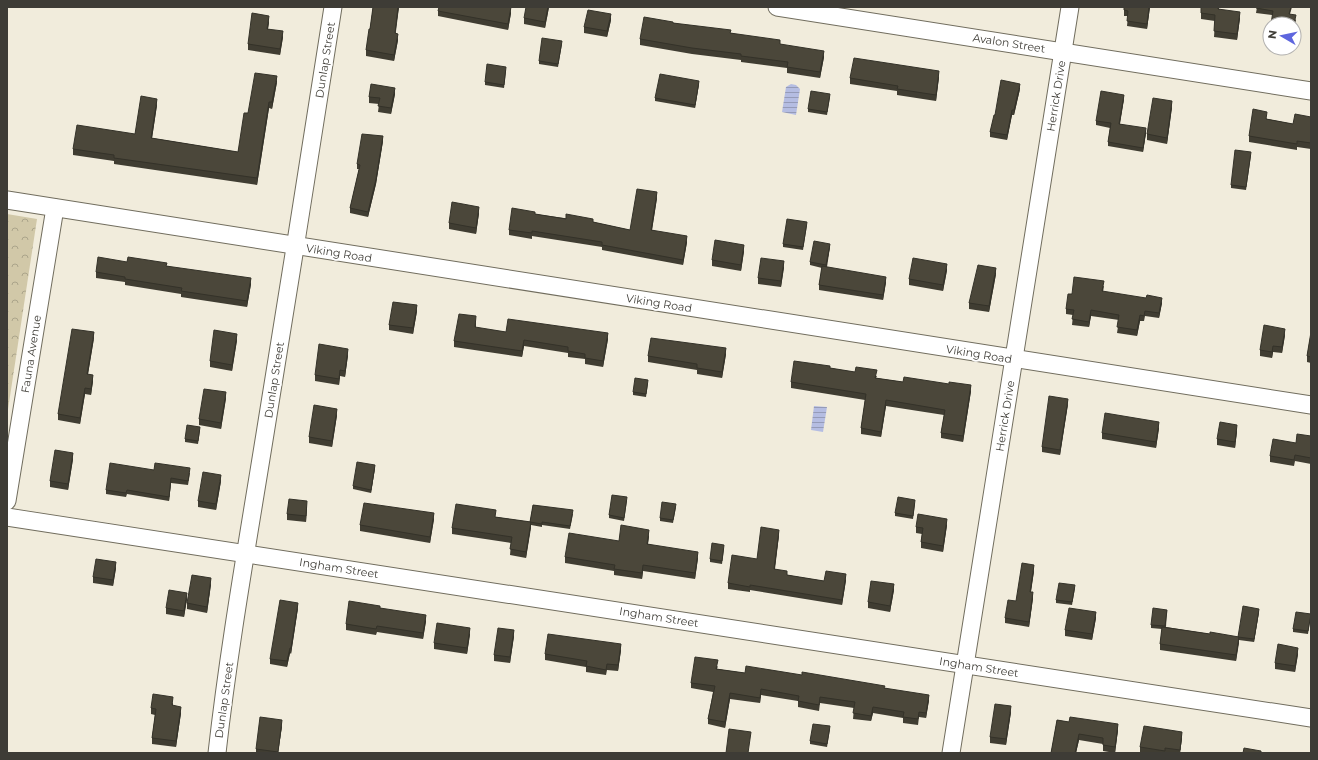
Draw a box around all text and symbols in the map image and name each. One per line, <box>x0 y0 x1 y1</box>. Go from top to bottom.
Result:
north arrow <box>1262 16 1302 56</box>
street label: Dunlap Street <box>312 20 338 99</box>
text: N <box>1265 29 1280 40</box>
street label: Avalon Street <box>972 30 1047 56</box>
street label: Herrick Drive <box>1043 59 1069 132</box>
street label: Viking Road <box>305 241 373 265</box>
street label: Viking Road <box>625 291 693 315</box>
street label: Fauna Avenue <box>18 314 44 394</box>
street label: Dunlap Street <box>261 340 287 419</box>
street label: Viking Road <box>945 342 1013 366</box>
street label: Herrick Drive <box>992 379 1018 452</box>
street label: Ingham Street <box>298 555 380 581</box>
street label: Ingham Street <box>618 604 700 630</box>
street label: Ingham Street <box>938 654 1020 680</box>
street label: Dunlap Street <box>212 660 236 739</box>

